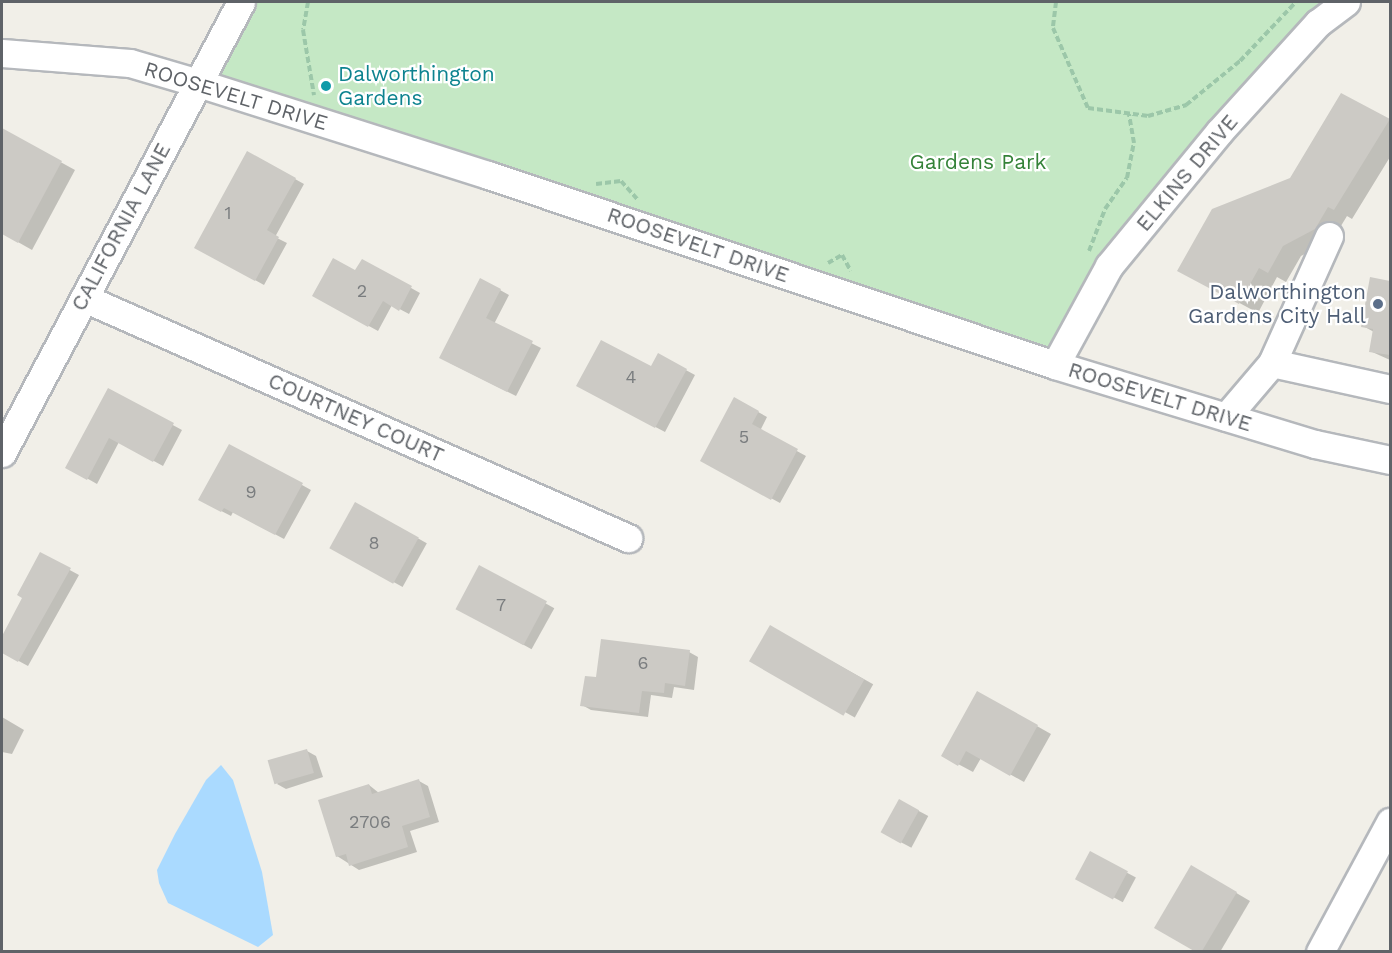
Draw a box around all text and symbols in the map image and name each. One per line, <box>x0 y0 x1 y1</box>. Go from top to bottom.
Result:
street label: ROOSEVELT DRIVE <box>141 56 331 136</box>
place label: Dalworthington Gardens <box>338 61 495 111</box>
marker: Dalworthington Gardens <box>319 79 333 93</box>
street label: ELKINS DRIVE <box>1131 110 1243 236</box>
street label: CALIFORNIA LANE <box>66 138 176 316</box>
park label: Gardens Park <box>909 149 1047 175</box>
house number: 1 <box>224 202 232 224</box>
street label: ROOSEVELT DRIVE <box>604 202 792 288</box>
place label: Dalworthington Gardens City Hall <box>1187 279 1366 329</box>
house number: 2 <box>357 280 367 302</box>
marker: Dalworthington Gardens City Hall <box>1371 297 1385 311</box>
street label: ROOSEVELT DRIVE <box>1065 357 1255 437</box>
house number: 4 <box>626 366 636 388</box>
street label: COURTNEY COURT <box>264 368 448 468</box>
house number: 5 <box>739 426 749 448</box>
house number: 9 <box>245 481 257 503</box>
house number: 8 <box>368 532 380 554</box>
house number: 7 <box>496 594 506 616</box>
house number: 6 <box>638 652 648 674</box>
house number: 2706 <box>349 811 391 833</box>

